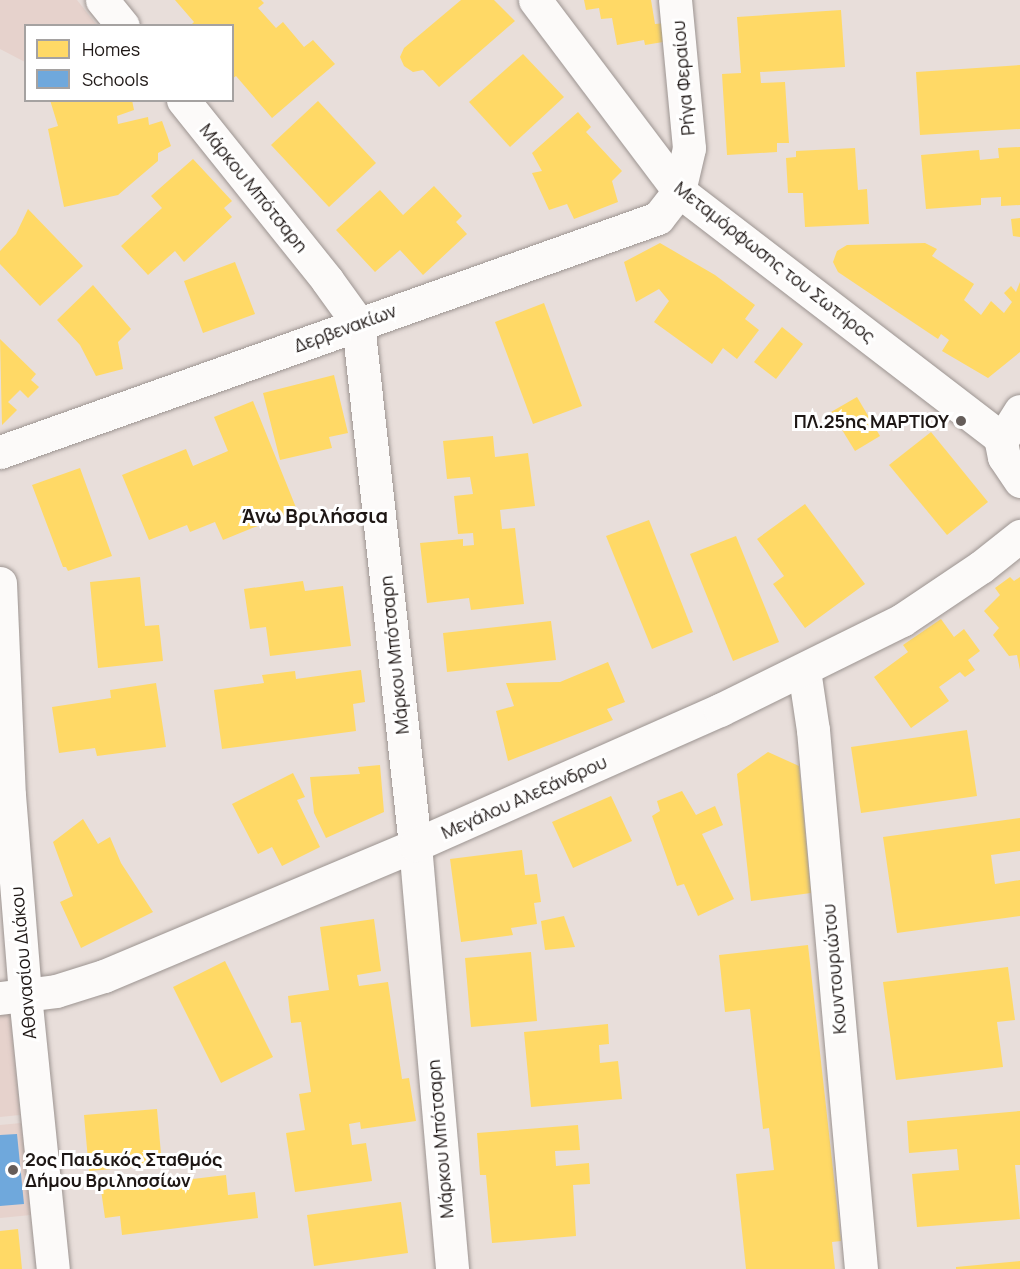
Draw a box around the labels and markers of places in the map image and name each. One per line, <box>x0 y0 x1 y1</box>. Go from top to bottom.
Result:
place label: ΠΛ.25ης ΜΑΡΤΙΟΥ <box>794 410 949 432</box>
marker: ΠΛ.25ης ΜΑΡΤΙΟΥ <box>954 414 968 428</box>
place label: 2ος Παιδικός Σταθμός Δήμου Βριλησσίων <box>25 1149 222 1192</box>
marker: 2ος Παιδικός Σταθμός Δήμου Βριλησσίων <box>6 1163 20 1177</box>

